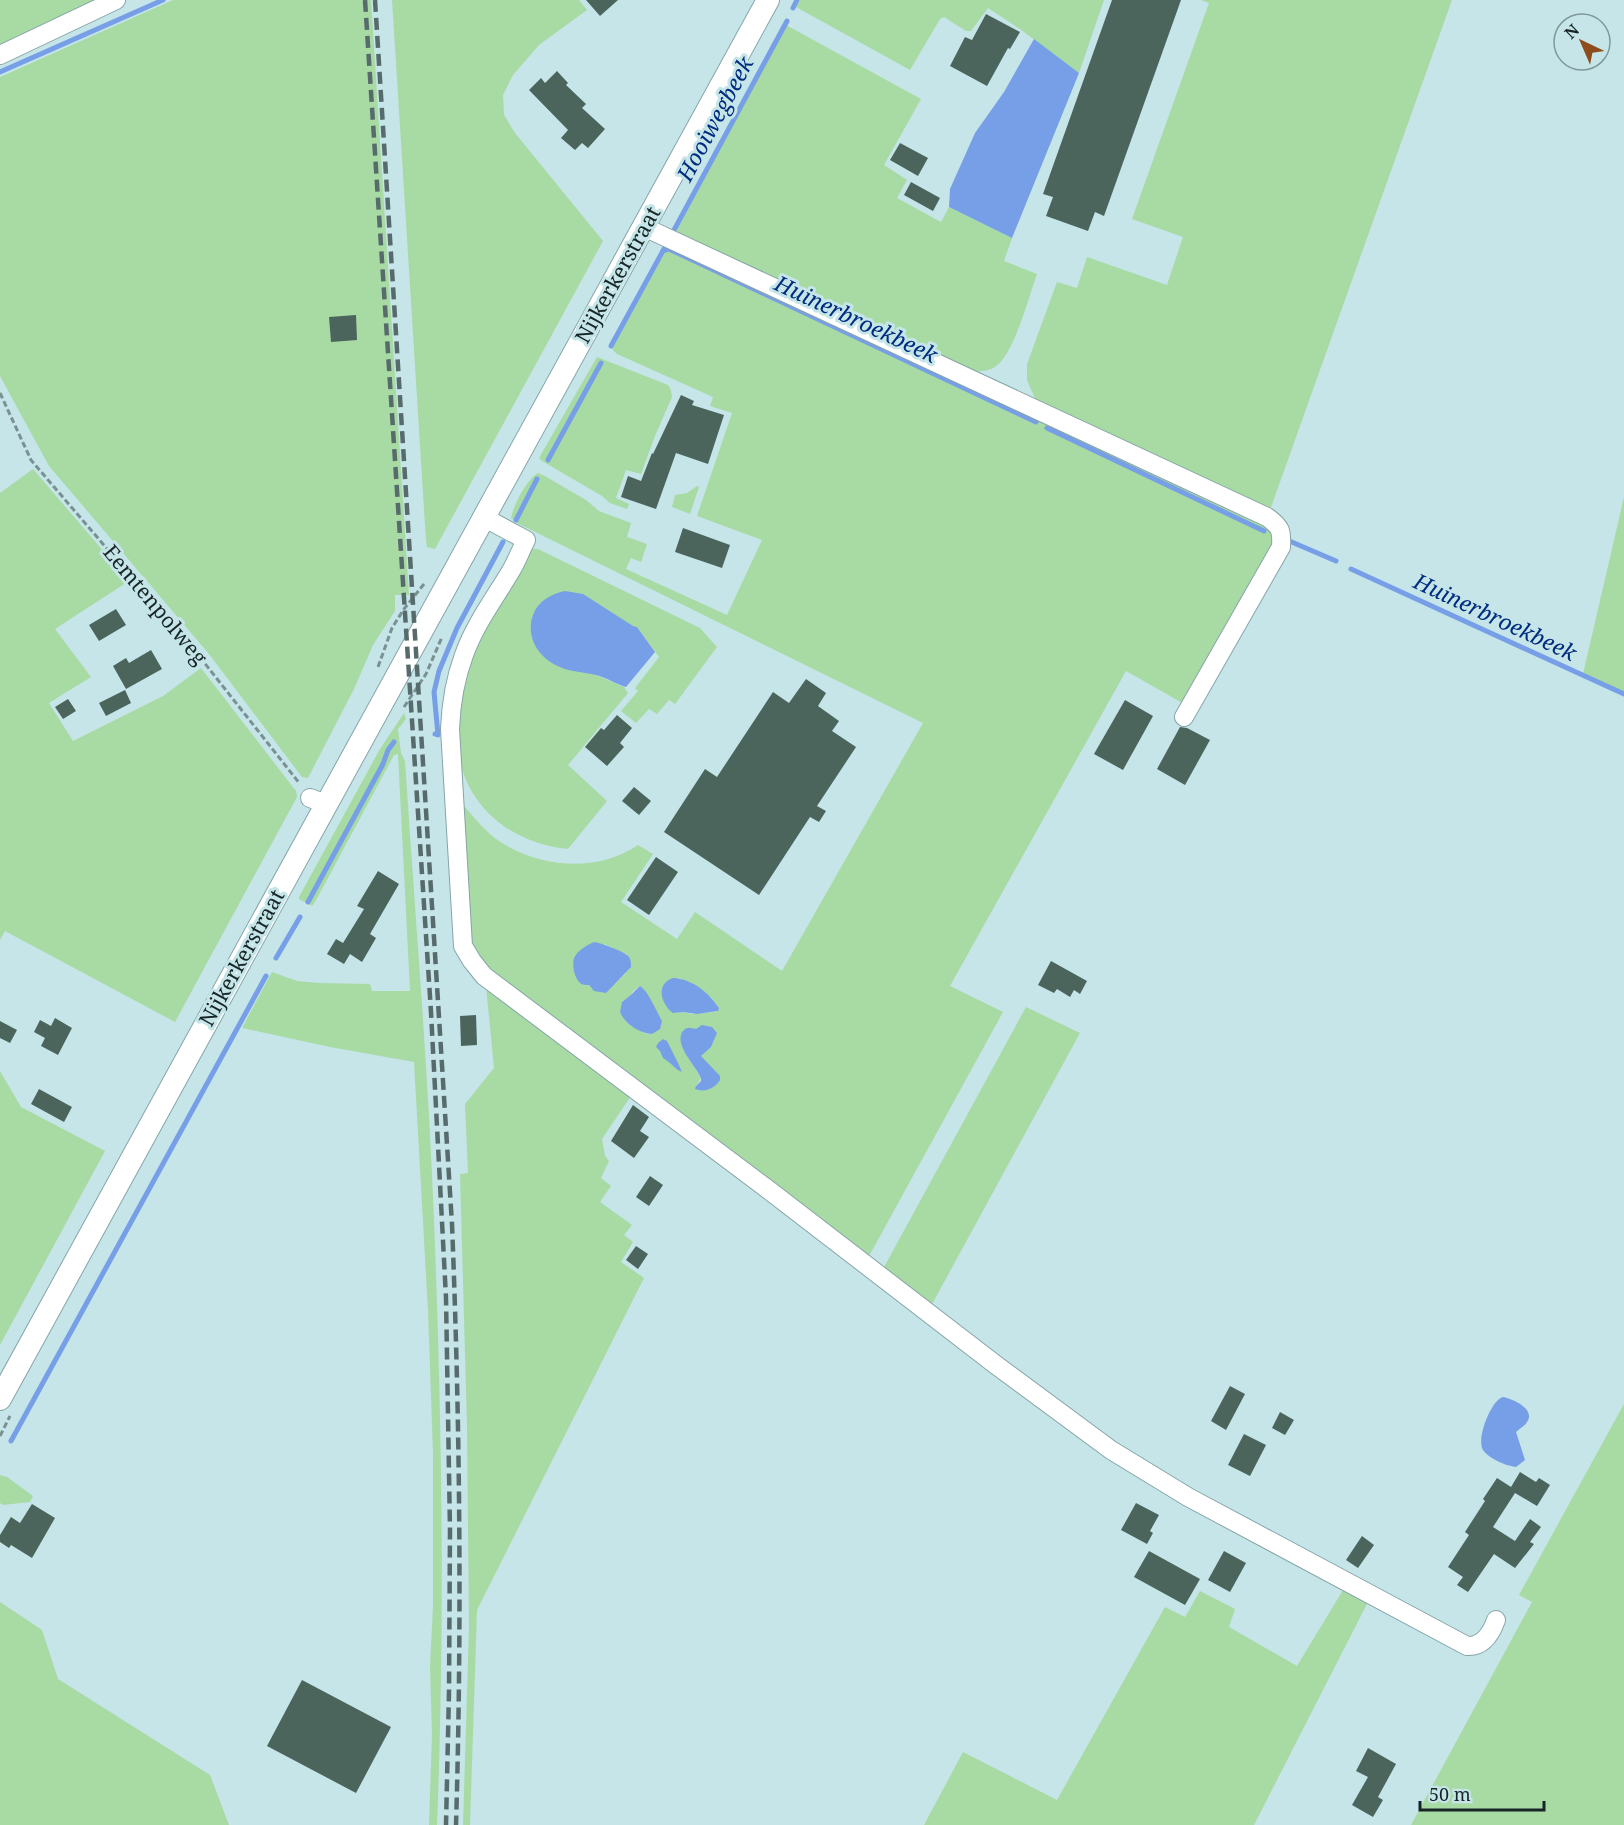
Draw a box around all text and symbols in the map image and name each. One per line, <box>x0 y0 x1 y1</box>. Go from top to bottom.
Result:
north arrow <box>1552 12 1612 72</box>
text: N <box>1559 19 1584 44</box>
water label: Hooiwegbeek <box>668 50 760 187</box>
street label: Nijkerkerstraat <box>568 201 666 348</box>
water label: Huinerbroekbeek <box>769 267 944 370</box>
street label: Eemtenpolweg <box>97 538 215 671</box>
water label: Huinerbroekbeek <box>1408 565 1583 668</box>
street label: Nijkerkerstraat <box>192 884 290 1031</box>
scale bar <box>1420 1774 1544 1812</box>
text: 50 m <box>1429 1782 1471 1806</box>

